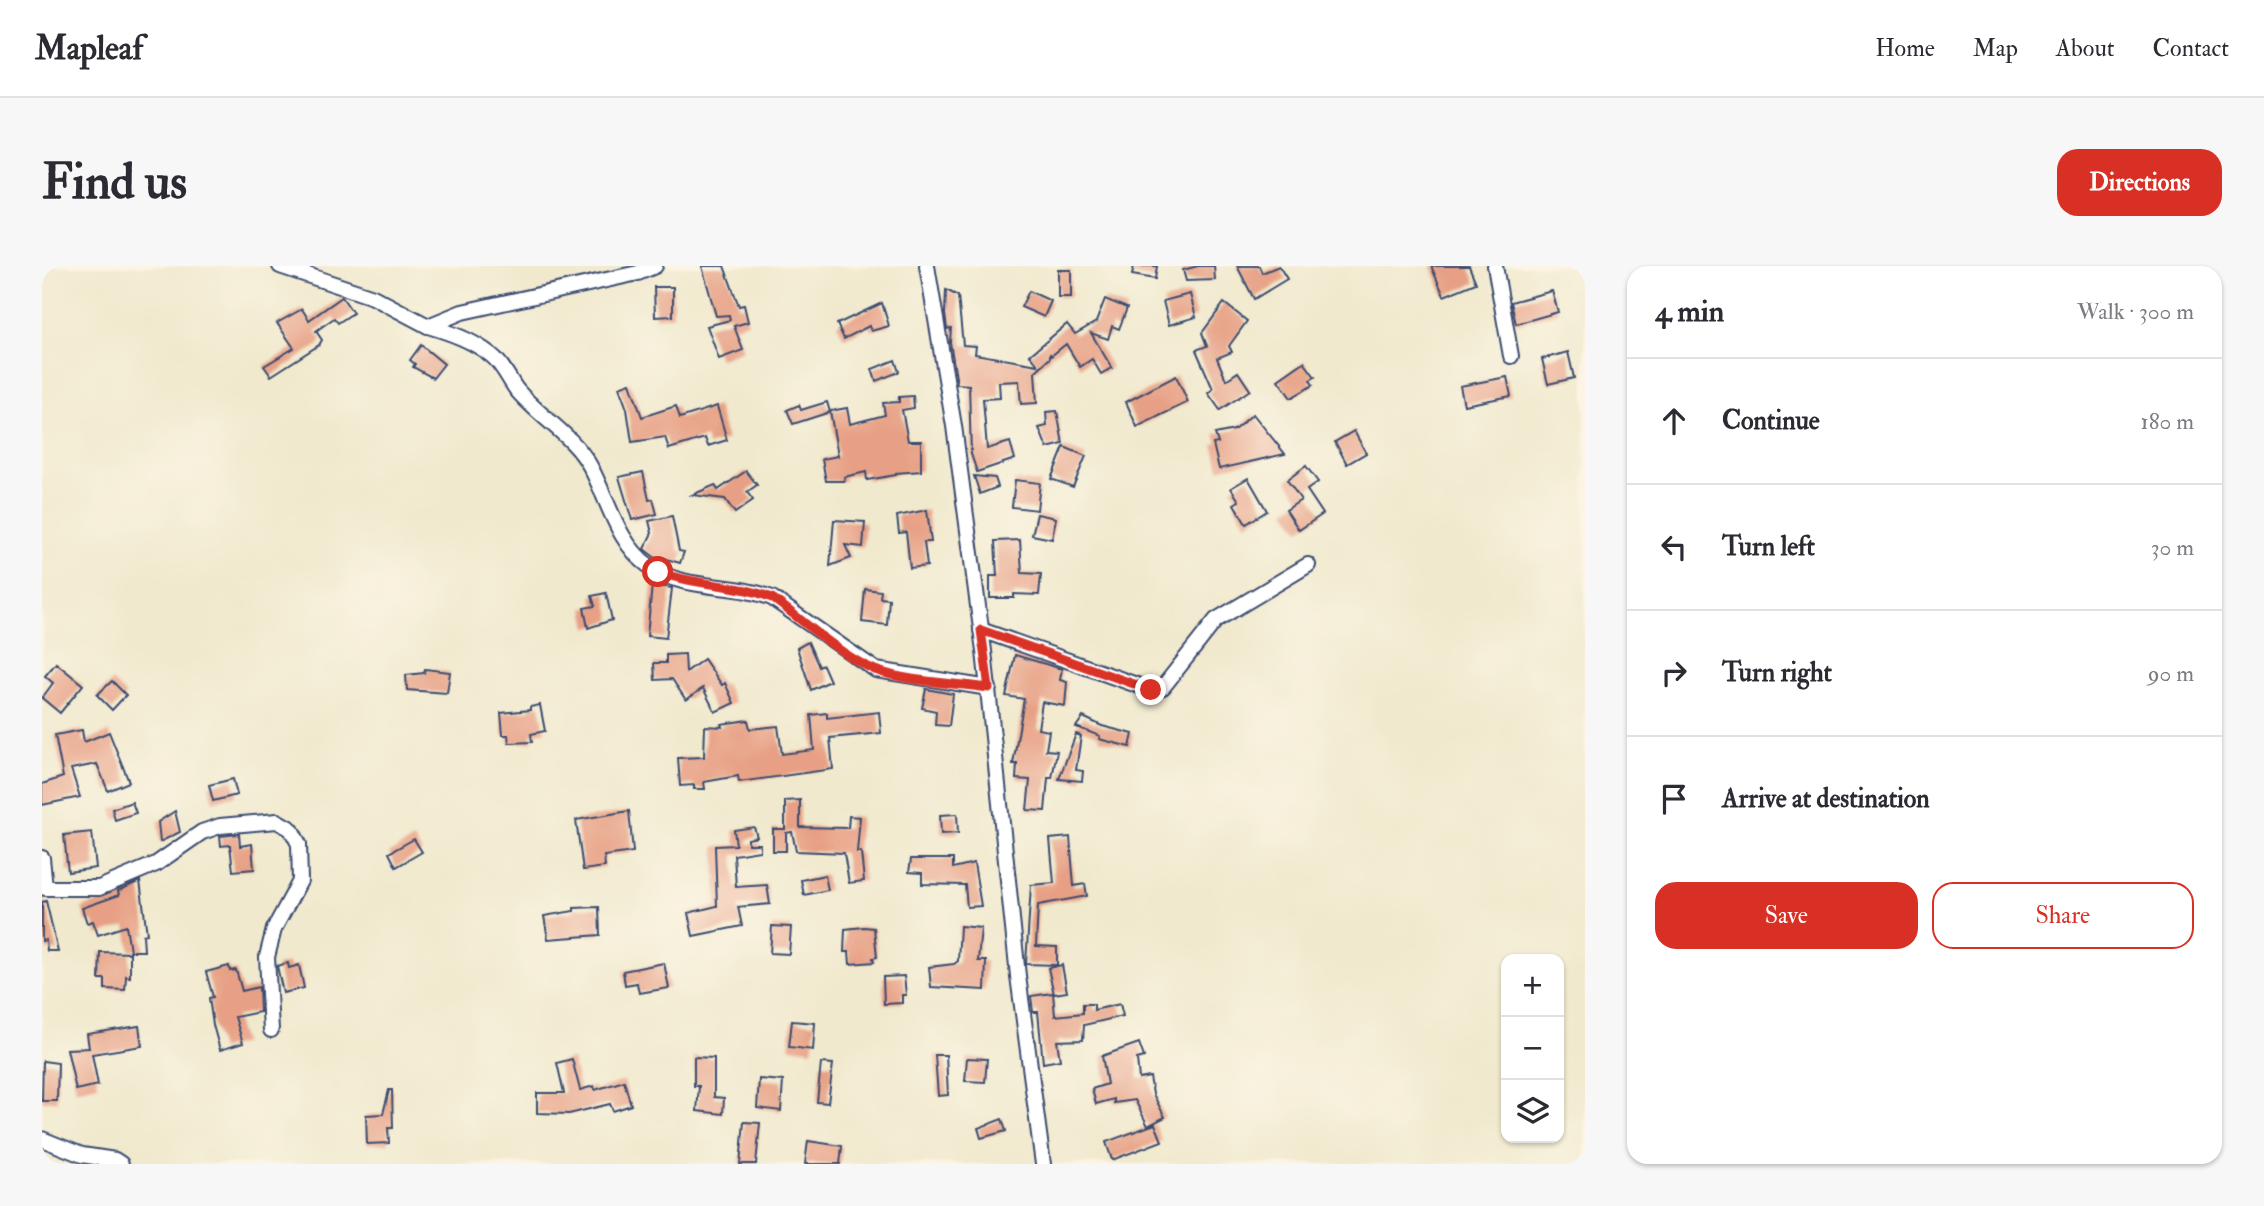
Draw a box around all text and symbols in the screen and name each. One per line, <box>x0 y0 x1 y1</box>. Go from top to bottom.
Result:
text: Mapleaf <box>35 28 143 69</box>
text: Home <box>1875 33 1935 64</box>
text: Map <box>1973 33 2018 64</box>
text: About <box>2056 33 2115 64</box>
text: Contact <box>2153 33 2229 64</box>
button: Directions <box>2057 149 2222 216</box>
text: Find us <box>42 152 187 213</box>
text: 4 min <box>1655 293 1724 330</box>
text: Walk · 300 m <box>2077 297 2194 326</box>
icon: ahead <box>1655 402 1693 440</box>
text: Continue <box>1722 405 1820 437</box>
text: 180 m <box>2141 407 2194 436</box>
icon: left <box>1655 528 1693 566</box>
text: Turn left <box>1722 531 1815 563</box>
text: 30 m <box>2151 533 2194 562</box>
route start <box>642 556 673 587</box>
icon: right <box>1655 654 1693 692</box>
text: Turn right <box>1722 657 1832 689</box>
text: 90 m <box>2148 659 2194 688</box>
route end <box>1135 674 1166 705</box>
icon: arrive <box>1655 780 1693 818</box>
text: Arrive at destination <box>1722 783 1930 815</box>
button: Save <box>1655 882 1918 949</box>
button: Share <box>1932 882 2194 949</box>
map controls <box>1501 954 1564 1143</box>
button: + <box>1501 954 1564 1017</box>
button: − <box>1501 1017 1564 1080</box>
button: layers <box>1501 1080 1564 1143</box>

